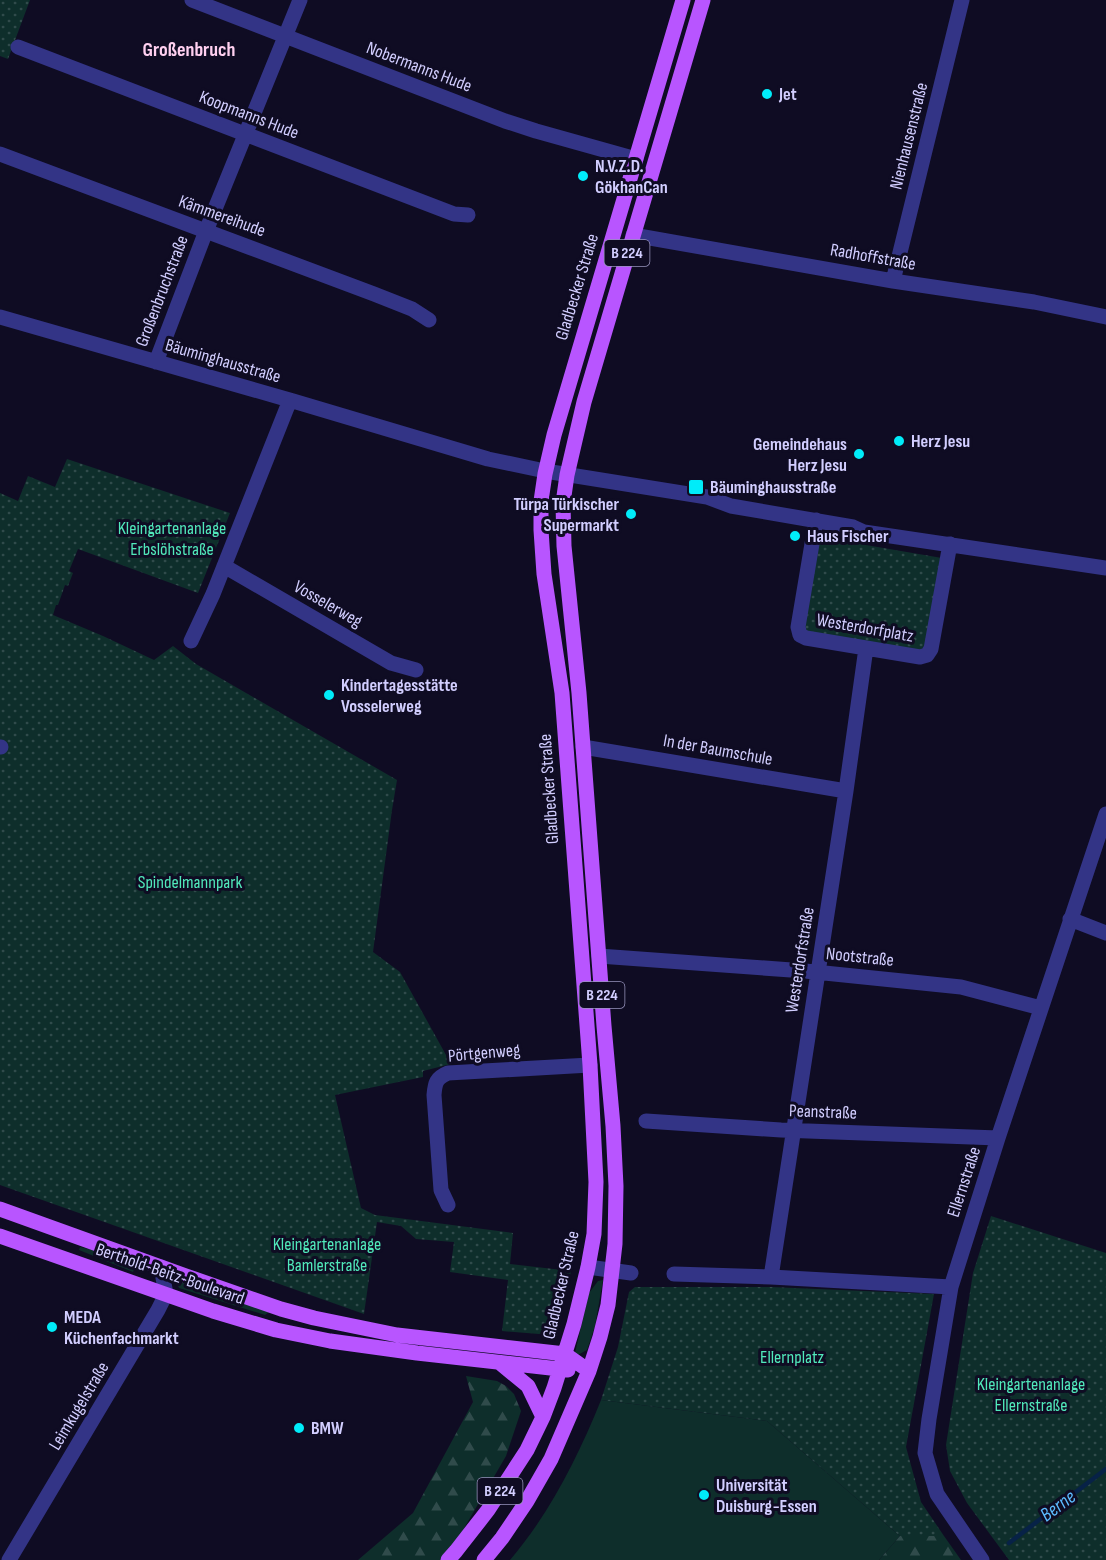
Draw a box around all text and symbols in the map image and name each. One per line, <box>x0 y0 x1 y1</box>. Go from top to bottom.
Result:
street label: Nobermanns Hude <box>363 37 475 97</box>
district label: Großenbruch <box>143 38 235 62</box>
street label: Nienhausenstraße <box>886 80 932 192</box>
place label: Jet <box>778 84 797 105</box>
street label: Koopmanns Hude <box>196 86 302 144</box>
marker: Jet <box>760 87 774 101</box>
place label: N.V.Z.D. GökhanCan <box>595 156 668 198</box>
marker: N.V.Z.D. GökhanCan <box>576 169 590 183</box>
street label: Kämmereihude <box>176 191 268 241</box>
street label: Gladbecker Straße <box>551 231 603 343</box>
street label: Großenbruchstraße <box>131 232 193 350</box>
street label: Radhoffstraße <box>829 239 917 275</box>
road number: B 224 <box>604 240 650 266</box>
street label: Bäuminghausstraße <box>163 334 283 388</box>
place label: Herz Jesu <box>911 431 970 452</box>
place label: Gemeindehaus Herz Jesu <box>753 434 847 476</box>
marker: Herz Jesu <box>892 434 906 448</box>
marker: Gemeindehaus Herz Jesu <box>852 447 866 461</box>
place label: Bäuminghausstraße <box>710 477 837 498</box>
marker: Bäuminghausstraße <box>687 478 705 496</box>
place label: Türpa Türkischer Supermarkt <box>514 494 619 536</box>
marker: Türpa Türkischer Supermarkt <box>624 507 638 521</box>
park label: Kleingartenanlage Erbslöhstraße <box>118 518 226 560</box>
place label: Haus Fischer <box>807 526 889 547</box>
marker: Haus Fischer <box>788 529 802 543</box>
street label: Vosselerweg <box>290 576 366 632</box>
street label: Westerdorfplatz <box>815 609 916 647</box>
place label: Kindertagesstätte Vosselerweg <box>341 675 458 717</box>
marker: Kindertagesstätte Vosselerweg <box>322 688 336 702</box>
street label: In der Baumschule <box>662 730 774 770</box>
street label: Gladbecker Straße <box>535 733 563 845</box>
park label: Spindelmannpark <box>138 872 242 893</box>
street label: Westerdorfstraße <box>781 906 819 1014</box>
street label: Nootstraße <box>825 943 895 971</box>
road number: B 224 <box>580 982 624 1008</box>
street label: Pörtgenweg <box>447 1039 521 1067</box>
street label: Peanstraße <box>789 1100 857 1124</box>
street label: Ellernstraße <box>943 1144 985 1220</box>
street label: Gladbecker Straße <box>538 1229 584 1341</box>
park label: Kleingartenanlage Bamlerstraße <box>273 1234 381 1276</box>
street label: Berthold-Beitz-Boulevard <box>93 1239 247 1309</box>
place label: MEDA Küchenfachmarkt <box>64 1307 179 1349</box>
marker: MEDA Küchenfachmarkt <box>45 1320 59 1334</box>
park label: Ellernplatz <box>760 1347 825 1368</box>
street label: Leimkugelstraße <box>44 1358 114 1454</box>
park label: Kleingartenanlage Ellernstraße <box>977 1374 1085 1416</box>
place label: BMW <box>311 1418 344 1439</box>
marker: BMW <box>292 1421 306 1435</box>
place label: Universität Duisburg-Essen <box>716 1475 817 1517</box>
road number: B 224 <box>478 1478 522 1504</box>
water label: Berne <box>1035 1485 1081 1527</box>
marker: Universität Duisburg-Essen <box>697 1488 711 1502</box>

